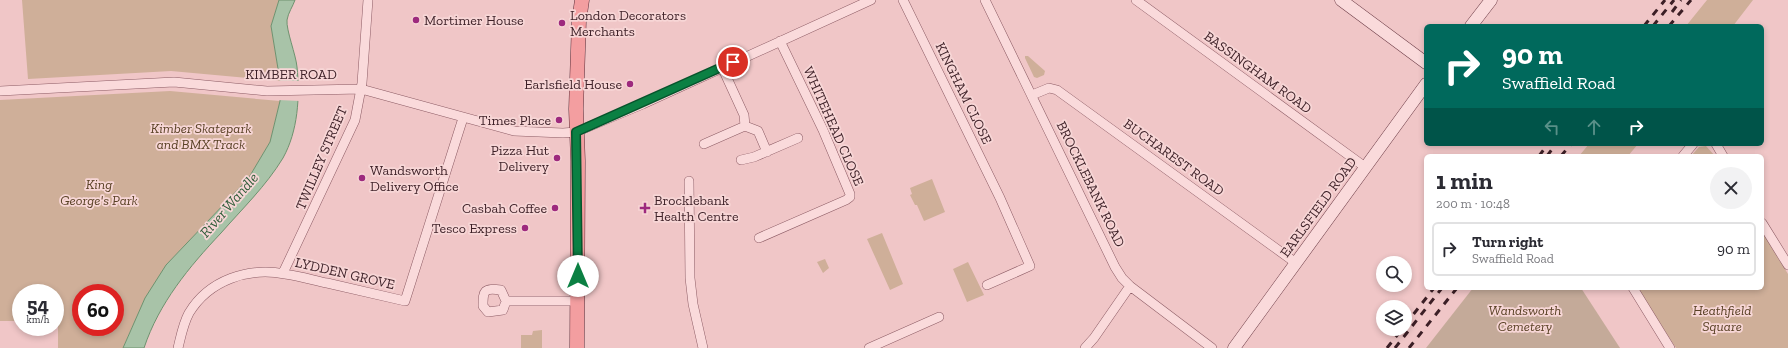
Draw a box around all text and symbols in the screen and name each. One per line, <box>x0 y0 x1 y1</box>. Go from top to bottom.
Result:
place label: London Decorators Merchants <box>570 7 686 40</box>
place label: Mortimer House <box>424 12 524 29</box>
marker: Mortimer House <box>411 15 421 25</box>
marker: London Decorators Merchants <box>557 18 567 28</box>
street label: BASSINGHAM ROAD <box>1201 28 1315 117</box>
text: 90 m <box>1502 38 1563 71</box>
street label: KINGHAM CLOSE <box>932 40 996 147</box>
icon: right <box>1436 40 1488 92</box>
pin <box>716 45 750 79</box>
icon: arrive <box>722 51 744 73</box>
street label: WHITEHEAD CLOSE <box>800 64 867 188</box>
street label: KIMBER ROAD <box>245 66 337 83</box>
text: Swaffield Road <box>1502 72 1615 94</box>
place label: Earlsfield House <box>524 76 622 93</box>
marker: Earlsfield House <box>625 79 635 89</box>
street label: TWILLEY STREET <box>292 103 351 213</box>
place label: Times Place <box>479 112 551 129</box>
marker: Times Place <box>554 115 564 125</box>
street label: BUCHAREST ROAD <box>1120 115 1227 200</box>
icon: left <box>1541 116 1563 138</box>
icon: ahead <box>1583 116 1605 138</box>
icon: right <box>1625 116 1647 138</box>
street label: BROCKLEBANK ROAD <box>1053 118 1128 250</box>
park label: Kimber Skatepark and BMX Track <box>151 120 251 153</box>
place label: Pizza Hut Delivery <box>491 142 550 175</box>
marker: Pizza Hut Delivery <box>552 153 562 163</box>
street label: EARLSFIELD ROAD <box>1276 154 1360 261</box>
place label: Wandsworth Delivery Office <box>370 162 459 195</box>
text: 1 min <box>1436 166 1493 195</box>
button: close <box>1710 167 1752 209</box>
water label: River Wandle <box>196 169 262 241</box>
marker: Wandsworth Delivery Office <box>357 173 367 183</box>
park label: King George's Park <box>60 176 138 209</box>
place label: Brocklebank Health Centre <box>654 192 739 225</box>
text: 200 m · 10:48 <box>1436 196 1510 211</box>
place label: Casbah Coffee <box>462 200 547 217</box>
marker: Brocklebank Health Centre <box>639 202 651 214</box>
marker: Casbah Coffee <box>550 203 560 213</box>
place label: Tesco Express <box>432 220 517 237</box>
marker: Tesco Express <box>520 223 530 233</box>
text: Turn right <box>1472 233 1543 251</box>
icon: right <box>1438 238 1460 260</box>
text: 90 m <box>1717 240 1750 258</box>
text: Swaffield Road <box>1472 251 1554 266</box>
street label: LYDDEN GROVE <box>293 254 397 293</box>
position arrow <box>557 255 599 297</box>
map controls <box>1376 256 1412 336</box>
button: search <box>1376 256 1412 292</box>
speed limit sign: 60 <box>72 284 124 336</box>
text: 54 <box>27 293 49 317</box>
button: layers <box>1376 300 1412 336</box>
park label: Wandsworth Cemetery <box>1489 302 1561 335</box>
park label: Heathfield Square <box>1693 302 1751 335</box>
text: km/h <box>27 314 49 326</box>

